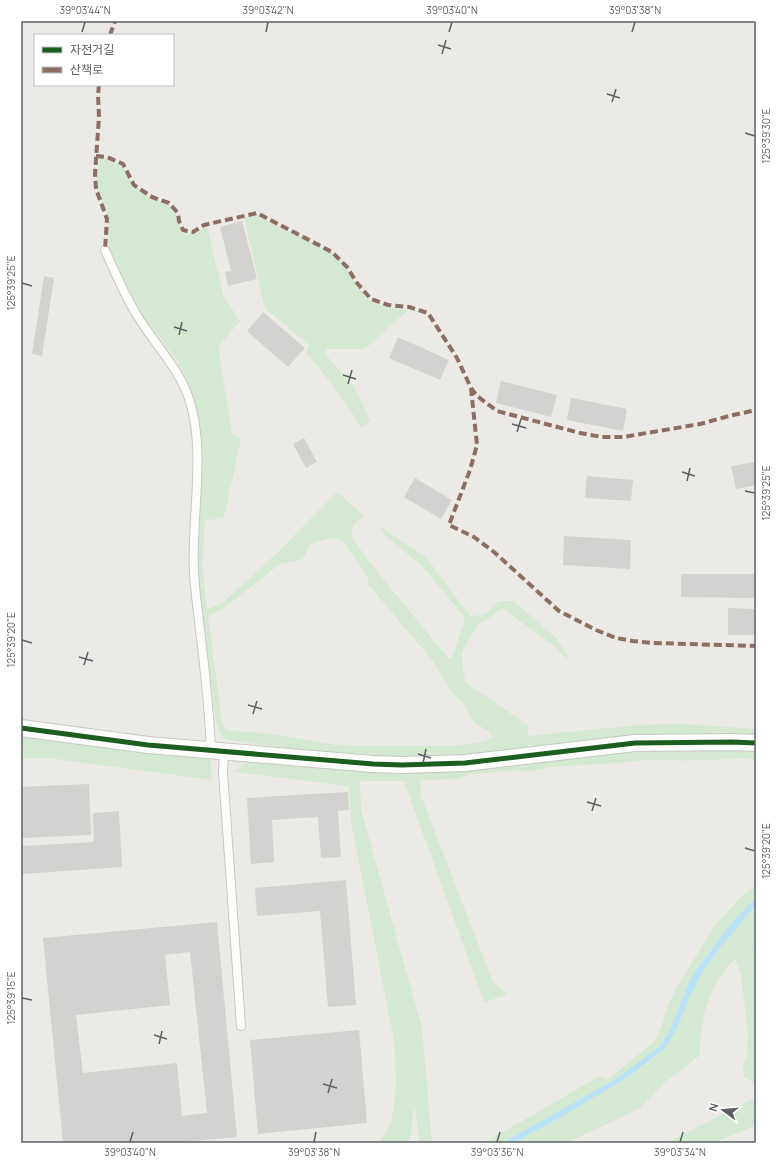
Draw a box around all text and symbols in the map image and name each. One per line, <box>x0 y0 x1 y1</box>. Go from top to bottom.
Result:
text: 39°03'44"N <box>59 3 111 17</box>
text: 39°03'42"N <box>242 3 294 17</box>
text: 39°03'40"N <box>426 3 478 17</box>
text: 39°03'38"N <box>609 3 661 17</box>
legend <box>34 34 174 86</box>
text: 자전거길 <box>70 41 114 58</box>
text: 산책로 <box>70 61 103 78</box>
text: 125°39'30"E <box>759 108 773 164</box>
text: 125°39'25"E <box>4 255 18 310</box>
text: 125°39'25"E <box>759 465 773 520</box>
text: 125°39'20"E <box>4 612 18 668</box>
text: 125°39'20"E <box>759 823 773 879</box>
text: 125°39'15"E <box>4 971 18 1025</box>
north arrow <box>703 1090 743 1130</box>
text: N <box>705 1101 721 1113</box>
text: 39°03'40"N <box>104 1145 156 1159</box>
text: 39°03'38"N <box>288 1145 340 1159</box>
text: 39°03'36"N <box>471 1145 523 1159</box>
text: 39°03'34"N <box>654 1145 706 1159</box>

